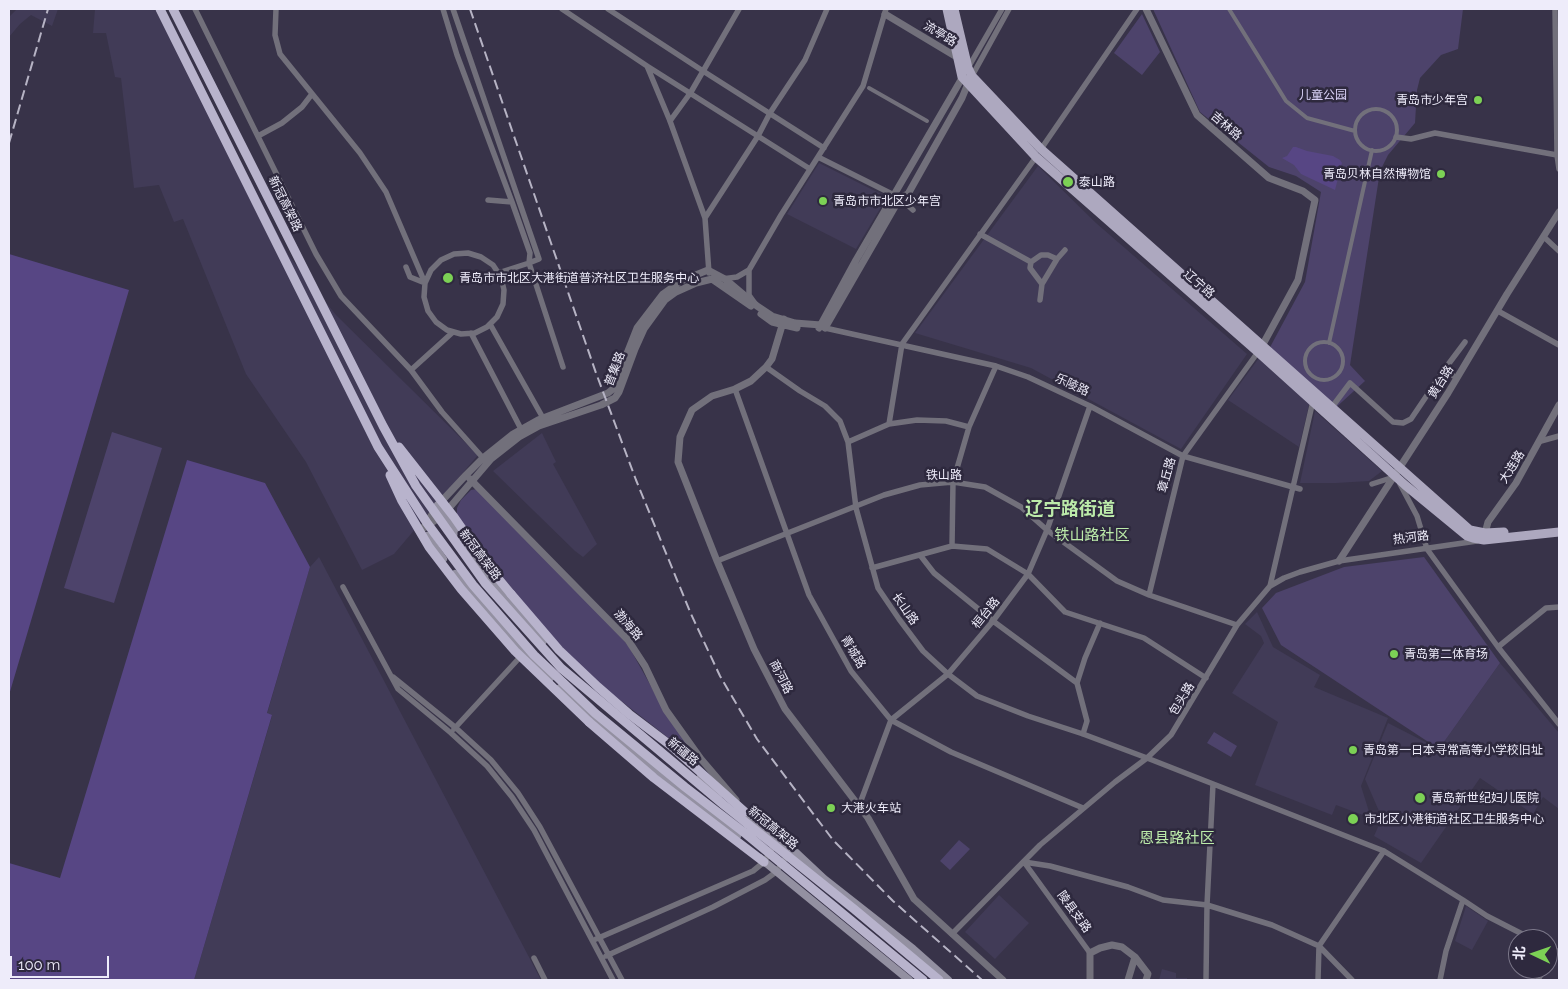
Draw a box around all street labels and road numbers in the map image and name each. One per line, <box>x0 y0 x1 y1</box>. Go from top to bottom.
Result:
street label: 流亭路 <box>921 19 959 49</box>
street label: 吉林路 <box>1208 109 1244 143</box>
street label: 新冠高架路 <box>265 174 305 234</box>
street label: 辽宁路 <box>1181 267 1217 301</box>
street label: 普集路 <box>602 350 628 388</box>
street label: 黄台路 <box>1425 363 1457 401</box>
street label: 乐陵路 <box>1053 371 1091 399</box>
street label: 大连路 <box>1496 448 1528 486</box>
street label: 章丘路 <box>1155 456 1179 494</box>
street label: 铁山路 <box>926 468 962 482</box>
street label: 新冠高架路 <box>456 527 504 583</box>
street label: 热河路 <box>1392 529 1430 547</box>
street label: 长山路 <box>889 590 921 628</box>
street label: 桓台路 <box>969 594 1003 632</box>
street label: 渤海路 <box>611 607 645 643</box>
street label: 青城路 <box>838 633 868 671</box>
street label: 商河路 <box>766 658 796 696</box>
street label: 包头路 <box>1167 680 1197 718</box>
street label: 新疆路 <box>665 735 701 769</box>
street label: 新冠高架路 <box>745 804 801 852</box>
street label: 陵县支路 <box>1054 888 1094 936</box>

